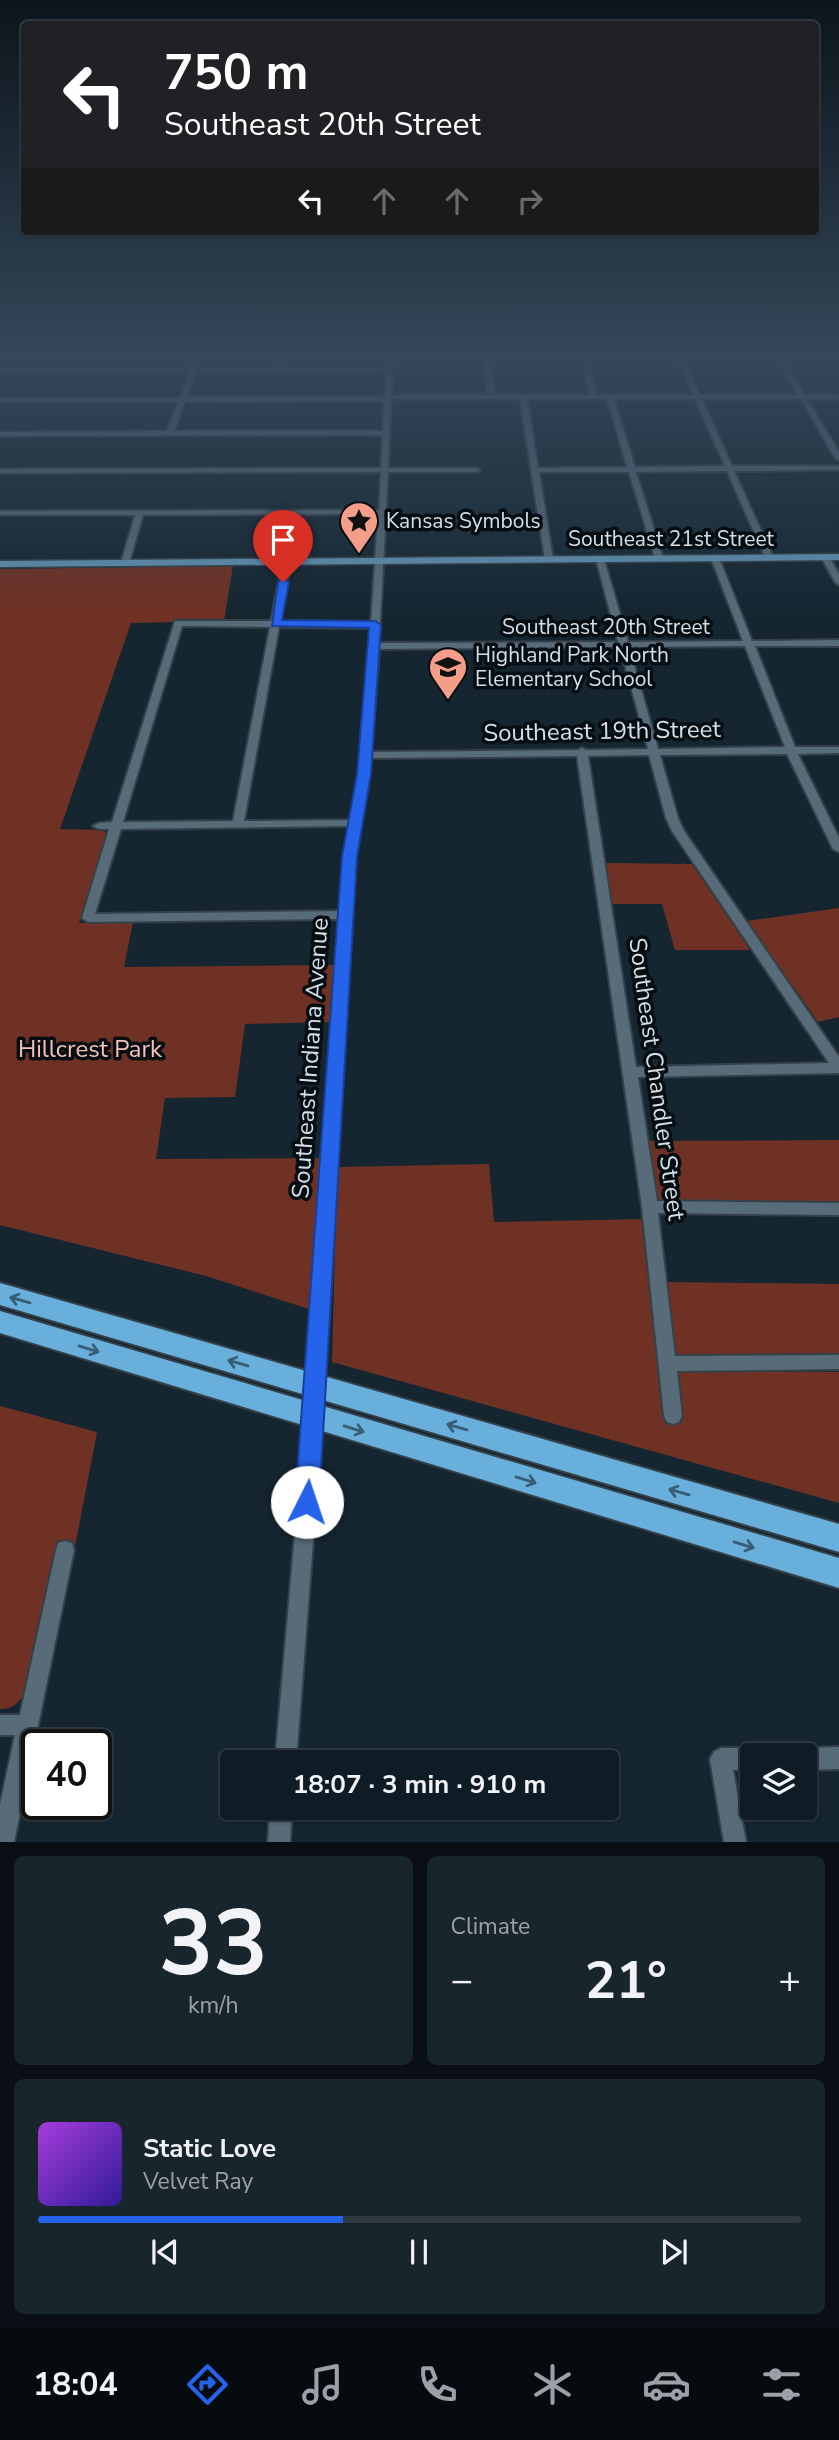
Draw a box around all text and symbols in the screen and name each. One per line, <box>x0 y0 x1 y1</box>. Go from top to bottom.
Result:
text: 750 m <box>164 39 308 106</box>
icon: left <box>49 49 140 140</box>
text: Southeast 20th Street <box>164 103 481 146</box>
icon: left <box>292 182 330 220</box>
icon: ahead <box>365 182 403 220</box>
icon: ahead <box>438 182 476 220</box>
icon: right <box>511 182 549 220</box>
place icon: Kansas Symbols <box>338 500 380 555</box>
place label: Kansas Symbols <box>386 507 541 535</box>
pin <box>253 510 313 582</box>
icon: arrive <box>264 521 302 559</box>
street label: Southeast 21st Street <box>568 525 775 553</box>
street label: Southeast 20th Street <box>502 613 711 641</box>
place label: Highland Park North Elementary School <box>475 641 669 693</box>
school or university icon: Highland Park North Elementary School <box>427 646 469 701</box>
street label: Southeast 19th Street <box>483 713 722 749</box>
street label: Southeast Indiana Avenue <box>284 917 336 1199</box>
street label: Southeast Chandler Street <box>621 936 693 1223</box>
park label: Hillcrest Park <box>18 1033 163 1065</box>
one-way arrow <box>9 1293 32 1306</box>
one-way arrow <box>78 1343 100 1356</box>
one-way arrow <box>228 1356 250 1369</box>
one-way arrow <box>446 1419 468 1432</box>
one-way arrow <box>342 1423 364 1436</box>
position arrow <box>270 1465 344 1539</box>
one-way arrow <box>515 1475 537 1488</box>
one-way arrow <box>669 1484 691 1497</box>
one-way arrow <box>733 1539 755 1552</box>
speed limit sign: 40 <box>21 1729 112 1820</box>
map controls <box>740 1743 817 1820</box>
button: layers <box>740 1743 817 1820</box>
text: 18:07 · 3 min · 910 m <box>293 1767 546 1802</box>
text: 33 <box>159 1882 268 2006</box>
text: Climate <box>451 1911 530 1942</box>
text: 21° <box>585 1945 667 2016</box>
text: − <box>451 1955 473 2006</box>
text: + <box>778 1955 801 2006</box>
text: km/h <box>188 1990 239 2021</box>
text: Static Love <box>143 2131 276 2166</box>
text: Velvet Ray <box>143 2166 253 2197</box>
icon: previous <box>146 2233 184 2271</box>
icon: pause <box>400 2233 438 2271</box>
icon: next <box>655 2233 693 2271</box>
icon: directions <box>183 2360 232 2409</box>
icon: music <box>298 2360 347 2409</box>
icon: phone <box>413 2360 462 2409</box>
icon: climate <box>528 2360 577 2409</box>
icon: car <box>642 2360 691 2409</box>
icon: filters <box>757 2360 806 2409</box>
text: 18:04 <box>33 2363 118 2406</box>

